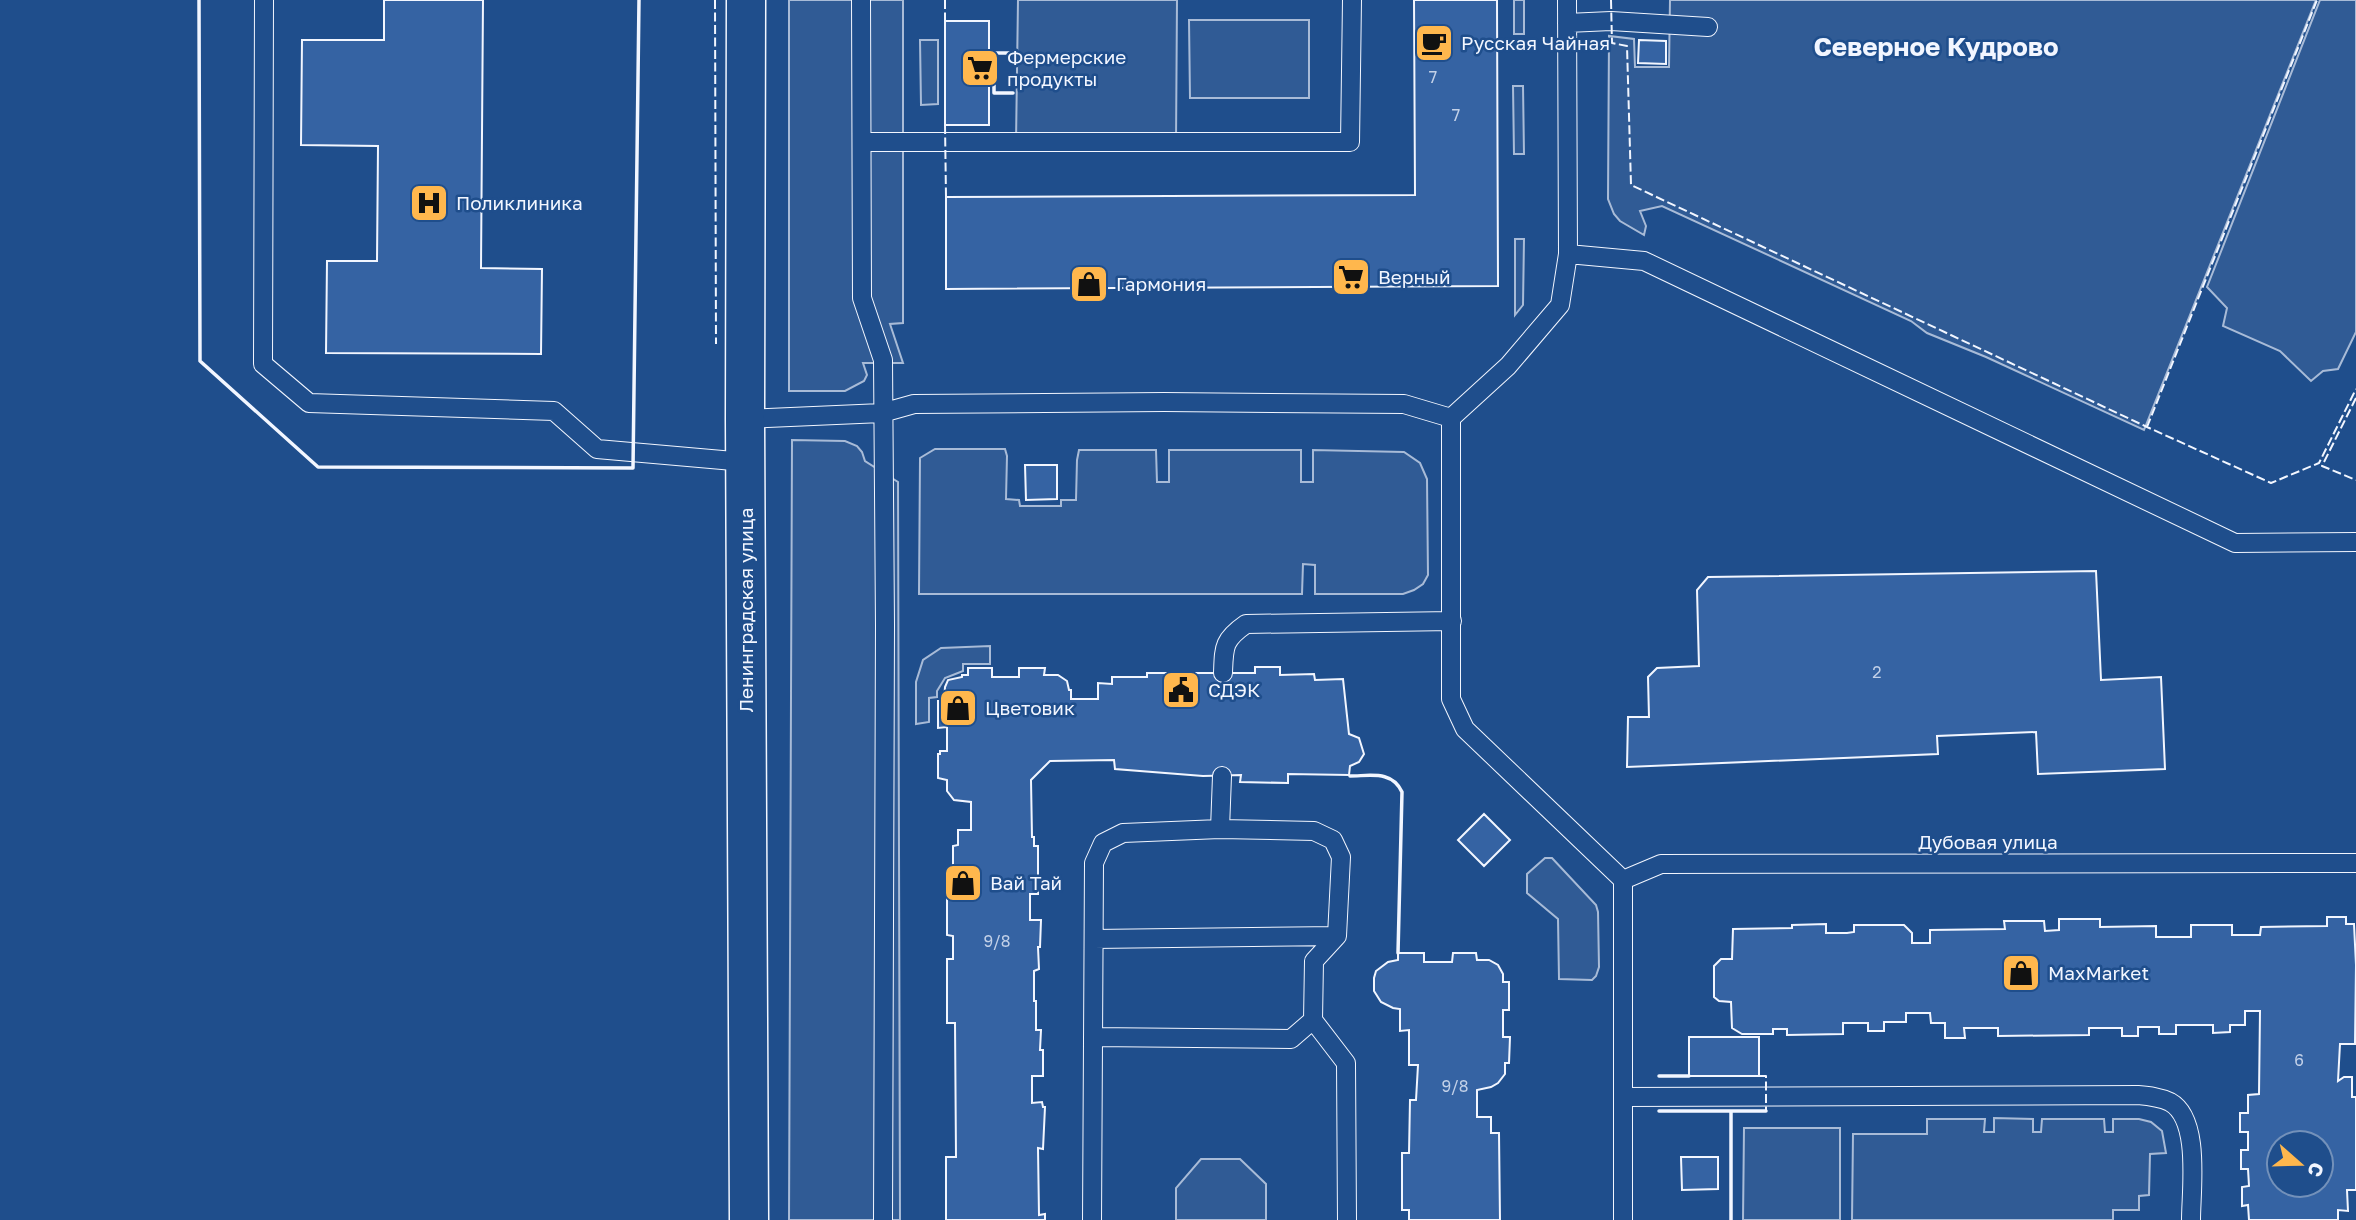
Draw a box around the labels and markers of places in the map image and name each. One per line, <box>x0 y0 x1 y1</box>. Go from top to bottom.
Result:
cafe icon: Русская Чайная <box>1413 22 1455 64</box>
place label: Русская Чайная <box>1461 31 1610 54</box>
place label: Фермерские продукты <box>1007 45 1126 90</box>
supermarket icon: Фермерские продукты <box>959 47 1001 89</box>
hospital icon: Поликлиника <box>408 182 450 224</box>
place label: Поликлиника <box>456 191 583 214</box>
supermarket icon: Верный <box>1330 256 1372 298</box>
shop icon: Гармония <box>1068 263 1110 305</box>
place label: Верный <box>1378 265 1451 288</box>
place label: Гармония <box>1116 272 1206 295</box>
public building icon: СДЭК <box>1160 669 1202 711</box>
place label: СДЭК <box>1208 678 1260 701</box>
shop icon: Цветовик <box>937 687 979 729</box>
place label: Цветовик <box>985 696 1075 719</box>
shop icon: Вай Тай <box>942 862 984 904</box>
place label: Вай Тай <box>990 871 1062 894</box>
shop icon: MaxMarket <box>2000 952 2042 994</box>
place label: MaxMarket <box>2048 961 2149 984</box>

